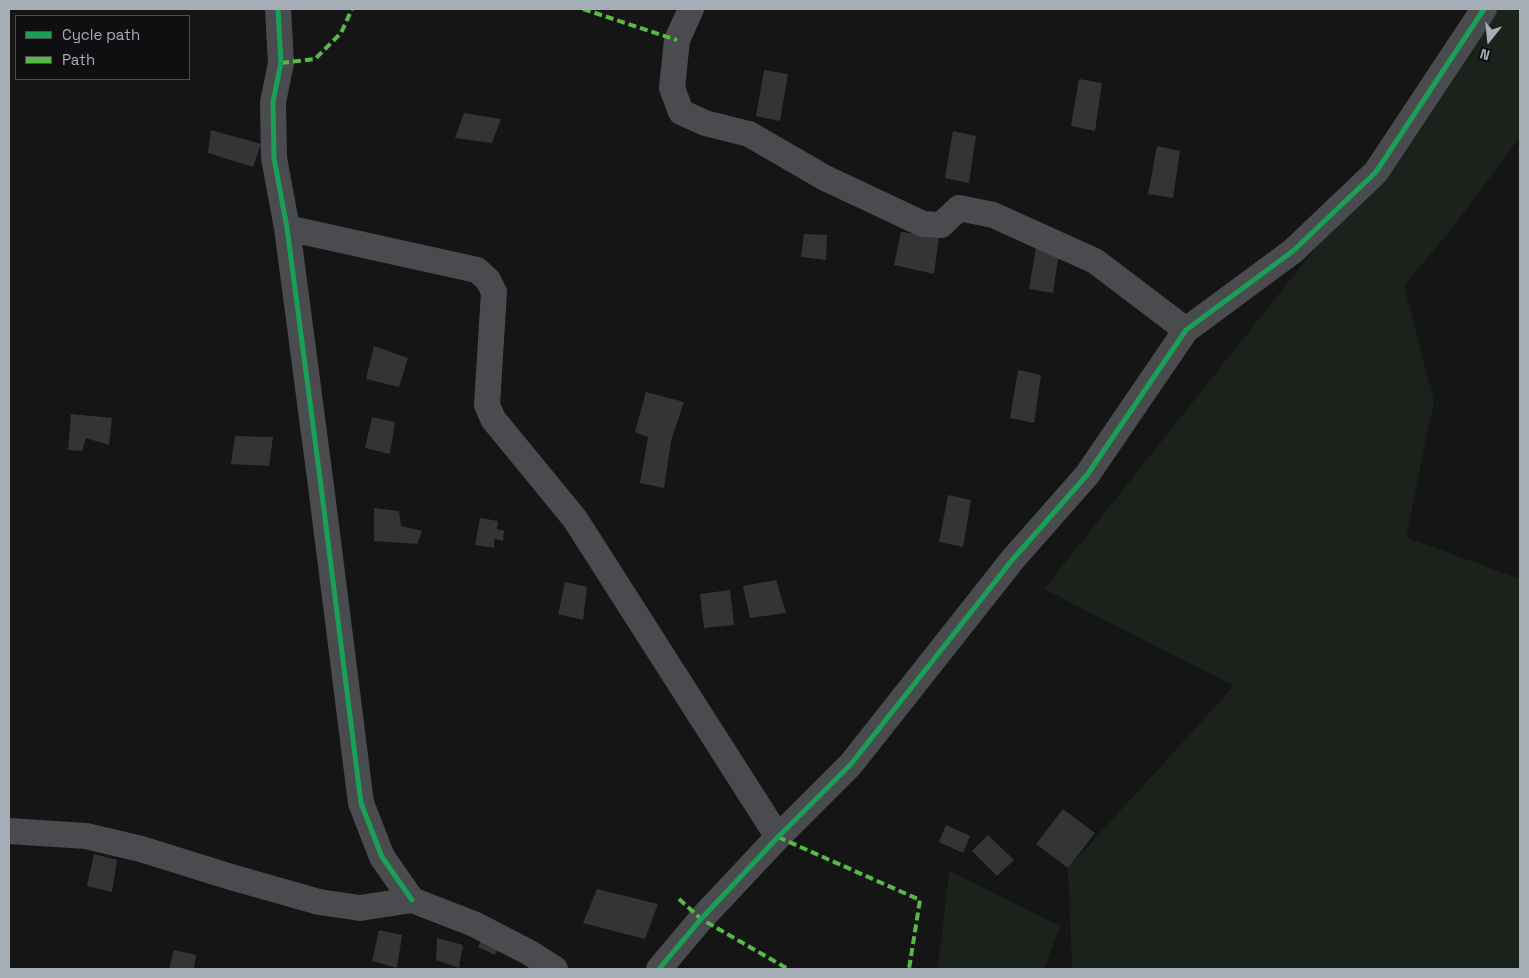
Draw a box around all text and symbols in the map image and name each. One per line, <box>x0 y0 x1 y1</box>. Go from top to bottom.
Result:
legend <box>15 15 190 80</box>
north arrow <box>1464 15 1514 65</box>
text: Cycle path <box>62 25 140 44</box>
text: N <box>1478 44 1492 64</box>
text: Path <box>62 50 95 69</box>

